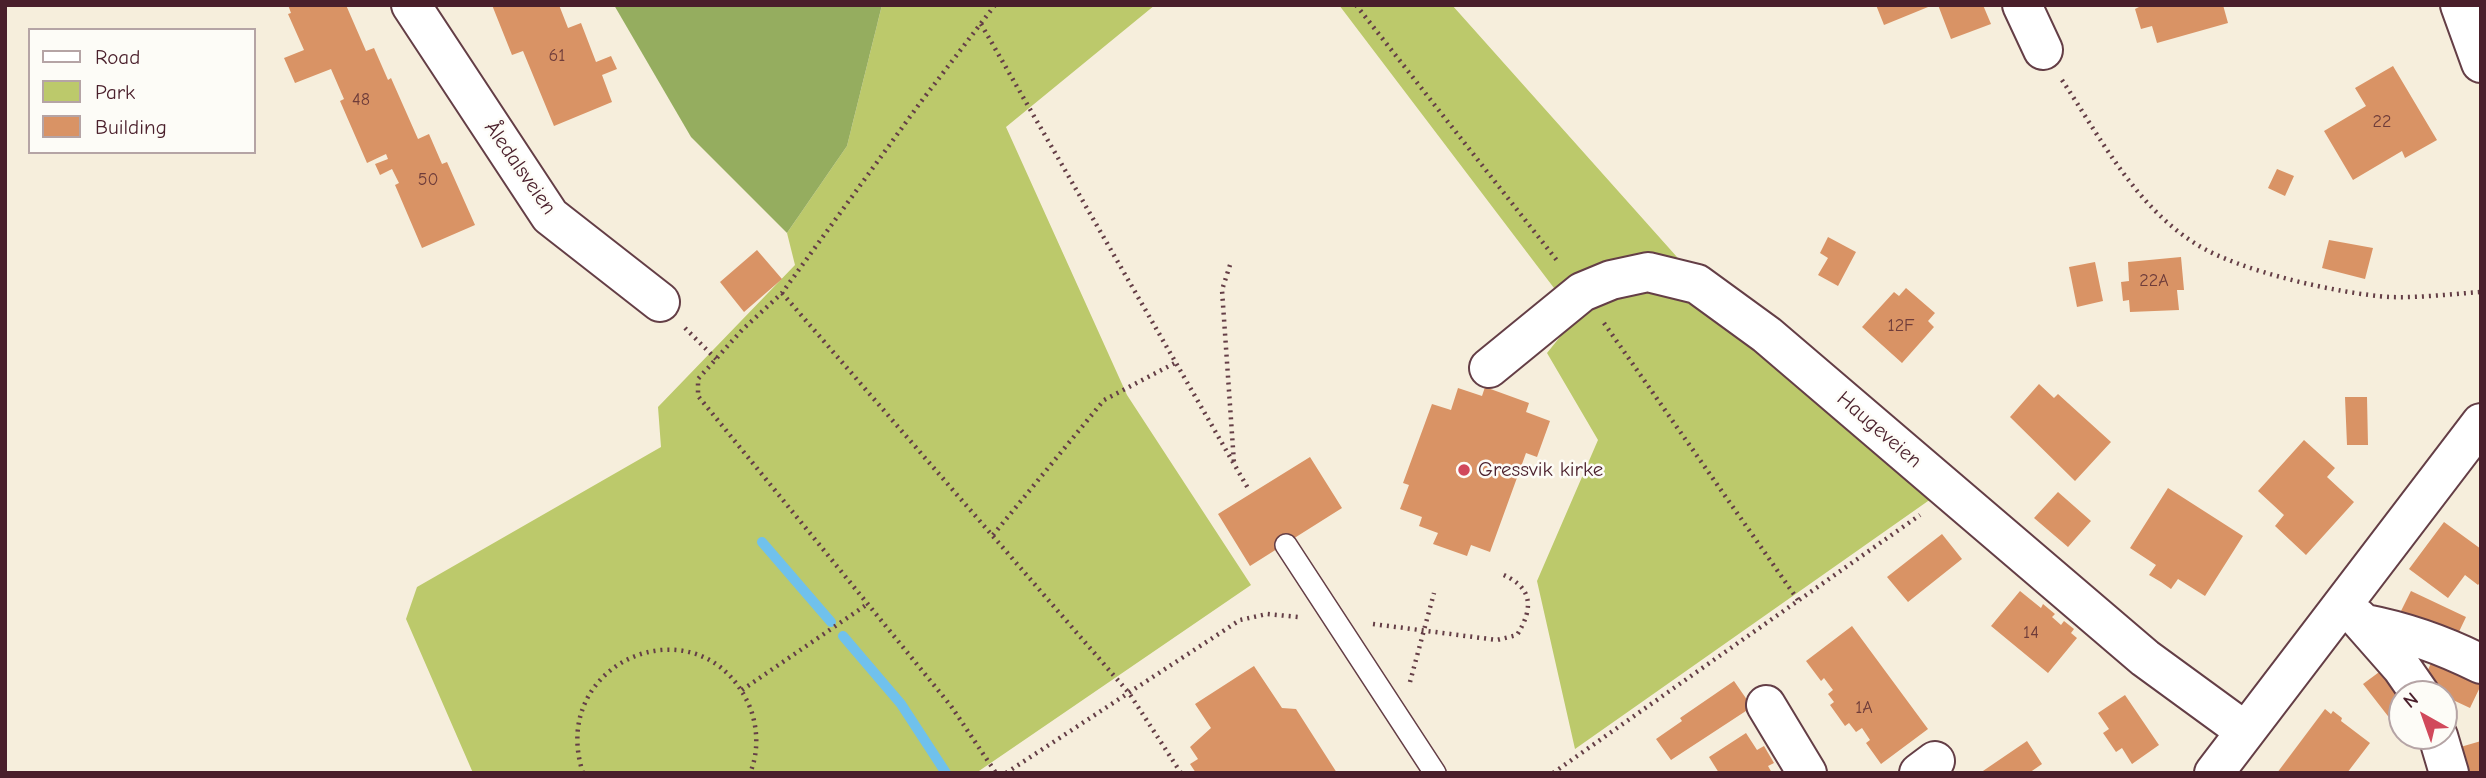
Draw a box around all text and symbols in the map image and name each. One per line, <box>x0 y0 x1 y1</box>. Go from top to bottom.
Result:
legend <box>28 28 256 154</box>
text: Road <box>95 45 140 69</box>
house number: 61 <box>549 45 565 67</box>
text: Park <box>95 80 135 104</box>
house number: 48 <box>352 89 370 111</box>
house number: 22 <box>2373 111 2391 133</box>
text: Building <box>95 115 167 139</box>
street label: Åledalsveien <box>479 116 561 220</box>
house number: 50 <box>418 169 438 191</box>
house number: 22A <box>2139 270 2169 292</box>
house number: 12F <box>1888 315 1914 337</box>
street label: Haugeveien <box>1831 386 1927 474</box>
place label: Gressvik kirke <box>1478 457 1603 483</box>
marker: Gressvik kirke <box>1456 462 1472 478</box>
house number: 14 <box>2023 622 2039 644</box>
north arrow <box>2388 680 2458 750</box>
text: N <box>2399 688 2423 713</box>
house number: 1A <box>1855 697 1873 719</box>

